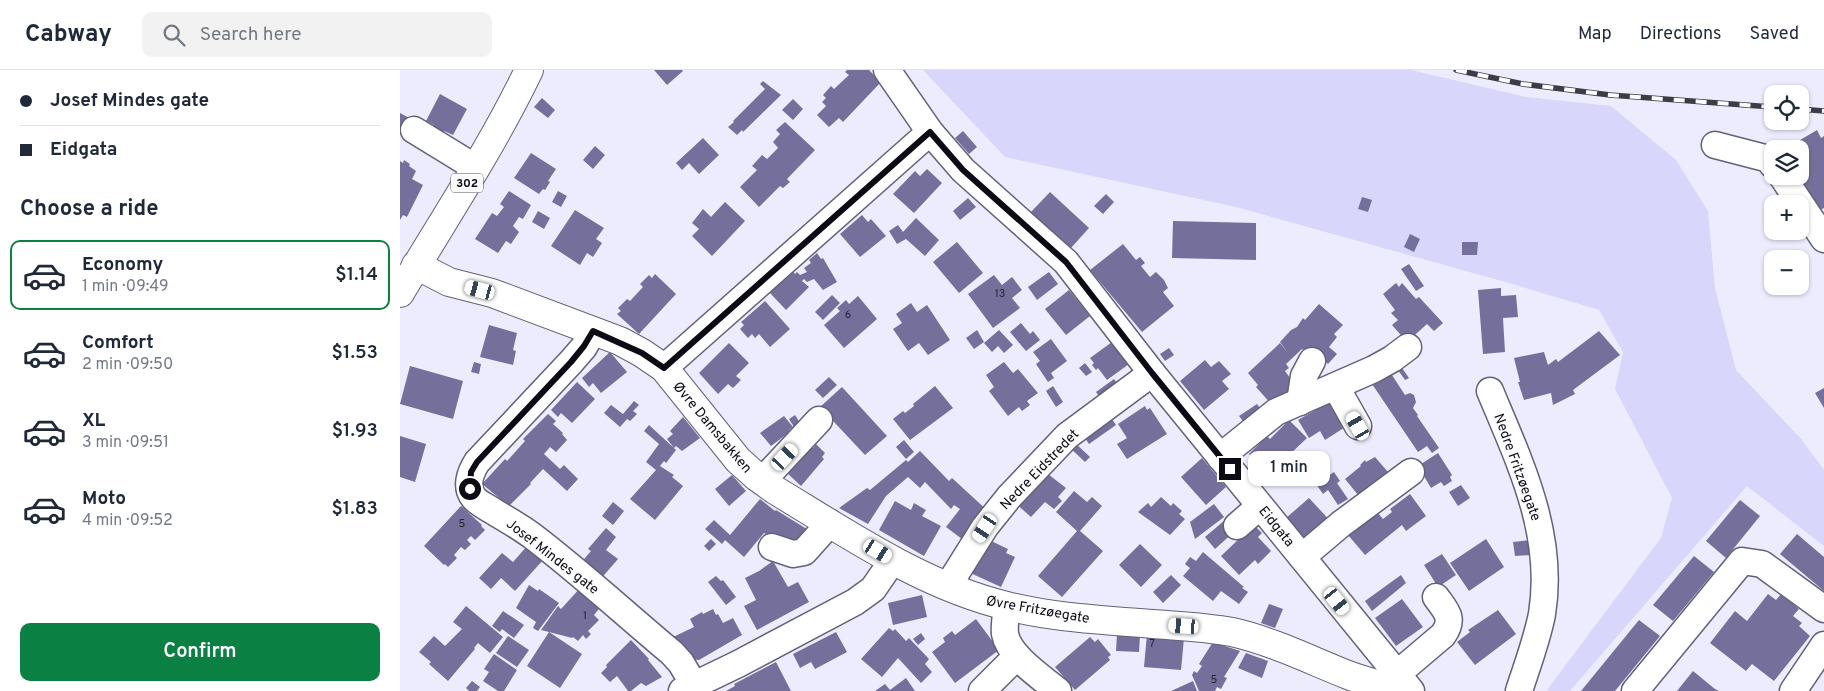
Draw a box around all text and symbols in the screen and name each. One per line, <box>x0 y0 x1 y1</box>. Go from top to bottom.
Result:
search box <box>142 12 492 57</box>
text: Cabway <box>25 20 112 50</box>
icon: search <box>160 21 188 49</box>
text: Search here <box>200 23 301 47</box>
text: Map <box>1578 23 1612 46</box>
text: Directions <box>1640 23 1722 46</box>
text: Saved <box>1750 23 1799 46</box>
map controls <box>1764 85 1809 295</box>
button: locate <box>1764 85 1809 130</box>
text: Josef Mindes gate <box>50 89 209 113</box>
text: Eidgata <box>50 138 117 162</box>
button: layers <box>1764 140 1809 185</box>
road number: 302 <box>451 174 483 192</box>
button: + <box>1764 195 1809 240</box>
text: Choose a ride <box>20 196 158 223</box>
button: − <box>1764 250 1809 295</box>
icon: car <box>22 253 67 298</box>
text: Economy <box>82 253 163 277</box>
text: $1.14 <box>335 263 378 287</box>
text: 1 min · 09:49 <box>82 277 169 297</box>
car <box>463 279 496 301</box>
house number: 13 <box>995 287 1005 301</box>
house number: 6 <box>845 308 851 322</box>
icon: car <box>22 331 67 376</box>
text: Comfort <box>82 331 154 355</box>
text: $1.53 <box>332 341 378 365</box>
text: 2 min · 09:50 <box>82 355 173 375</box>
street label: Øvre Damsbakken <box>669 379 755 477</box>
icon: car <box>22 409 67 454</box>
text: XL <box>82 409 105 433</box>
car <box>1344 409 1371 443</box>
street label: Nedre Fritzøegate <box>1489 412 1544 524</box>
text: $1.93 <box>332 419 378 443</box>
street label: Nedre Eidstredet <box>997 426 1083 514</box>
text: 3 min · 09:51 <box>82 433 169 453</box>
car <box>769 441 800 473</box>
callout: 1 min <box>1248 452 1330 486</box>
route end <box>1219 458 1241 480</box>
text: 1 min <box>1270 458 1308 478</box>
route start <box>459 478 481 500</box>
icon: car <box>22 487 67 532</box>
text: Moto <box>82 487 126 511</box>
text: $1.83 <box>331 497 378 521</box>
street label: Eidgata <box>1254 503 1297 551</box>
text: 4 min · 09:52 <box>82 511 173 531</box>
car <box>970 511 999 545</box>
street label: Josef Mindes gate <box>502 516 602 599</box>
house number: 5 <box>459 517 466 531</box>
car <box>861 537 894 565</box>
car <box>1321 585 1352 617</box>
street label: Øvre Fritzøegate <box>985 593 1091 628</box>
house number: 1 <box>583 609 587 623</box>
car <box>1168 617 1199 635</box>
button: Confirm <box>20 623 380 681</box>
house number: 7 <box>1149 637 1155 651</box>
house number: 5 <box>1211 673 1218 687</box>

